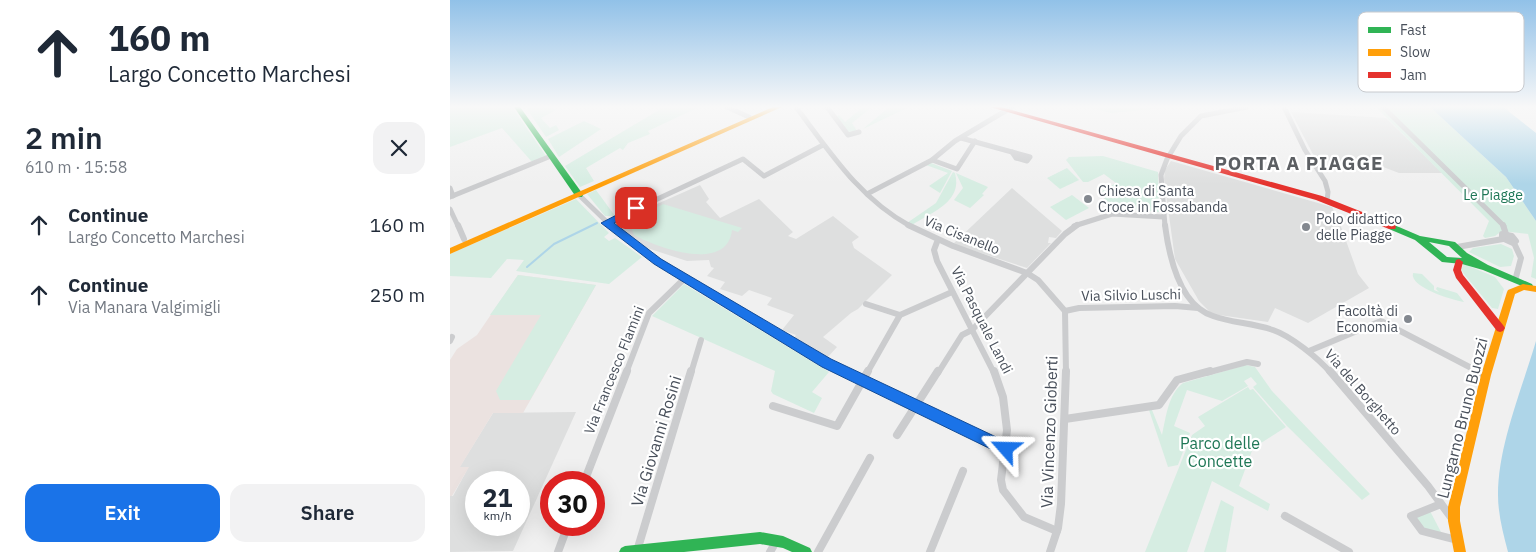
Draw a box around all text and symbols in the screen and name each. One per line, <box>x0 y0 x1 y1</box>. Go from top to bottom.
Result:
legend <box>1358 12 1524 92</box>
text: 160 m <box>108 15 211 61</box>
icon: ahead <box>25 20 90 85</box>
text: Fast <box>1400 21 1426 39</box>
text: Slow <box>1400 43 1431 61</box>
text: Largo Concetto Marchesi <box>108 59 351 88</box>
text: Jam <box>1400 66 1427 84</box>
text: 2 min <box>25 118 103 157</box>
button: close <box>373 122 425 174</box>
district label: PORTA A PIAGGE <box>1214 151 1384 175</box>
text: 610 m · 15:58 <box>25 157 127 177</box>
place label: Chiesa di Santa Croce in Fossabanda <box>1098 182 1228 216</box>
park label: Le Piagge <box>1463 186 1523 204</box>
pin <box>615 187 657 229</box>
marker: Chiesa di Santa Croce in Fossabanda <box>1082 193 1094 205</box>
icon: arrive <box>622 194 650 222</box>
text: Continue <box>68 203 148 227</box>
place label: Polo didattico delle Piagge <box>1316 210 1402 244</box>
icon: ahead <box>25 211 53 239</box>
street label: Via Cisanello <box>921 212 1003 258</box>
text: 160 m <box>370 213 425 237</box>
marker: Polo didattico delle Piagge <box>1300 221 1312 233</box>
text: Largo Concetto Marchesi <box>68 227 245 247</box>
street label: Via Pasquale Landi <box>947 263 1017 377</box>
text: Continue <box>68 273 148 297</box>
icon: ahead <box>25 281 53 309</box>
text: 250 m <box>370 283 425 307</box>
street label: Via Silvio Luschi <box>1081 285 1181 305</box>
text: Via Manara Valgimigli <box>68 297 221 317</box>
place label: Facoltà di Economia <box>1336 302 1399 336</box>
street label: Via Francesco Flamini <box>580 303 648 437</box>
marker: Facoltà di Economia <box>1402 313 1414 325</box>
street label: Lungarno Bruno Buozzi <box>1432 335 1492 501</box>
street label: Via del Borghetto <box>1321 345 1405 439</box>
street label: Via Vincenzo Gioberti <box>1036 355 1062 509</box>
street label: Via Giovanni Rosini <box>627 373 685 509</box>
position arrow <box>979 422 1031 474</box>
park label: Parco delle Concette <box>1180 433 1260 471</box>
speed limit sign: 30 <box>540 471 605 536</box>
text: 21 <box>482 481 513 514</box>
button: Exit <box>25 484 220 542</box>
button: Share <box>230 484 425 542</box>
text: km/h <box>483 508 512 523</box>

